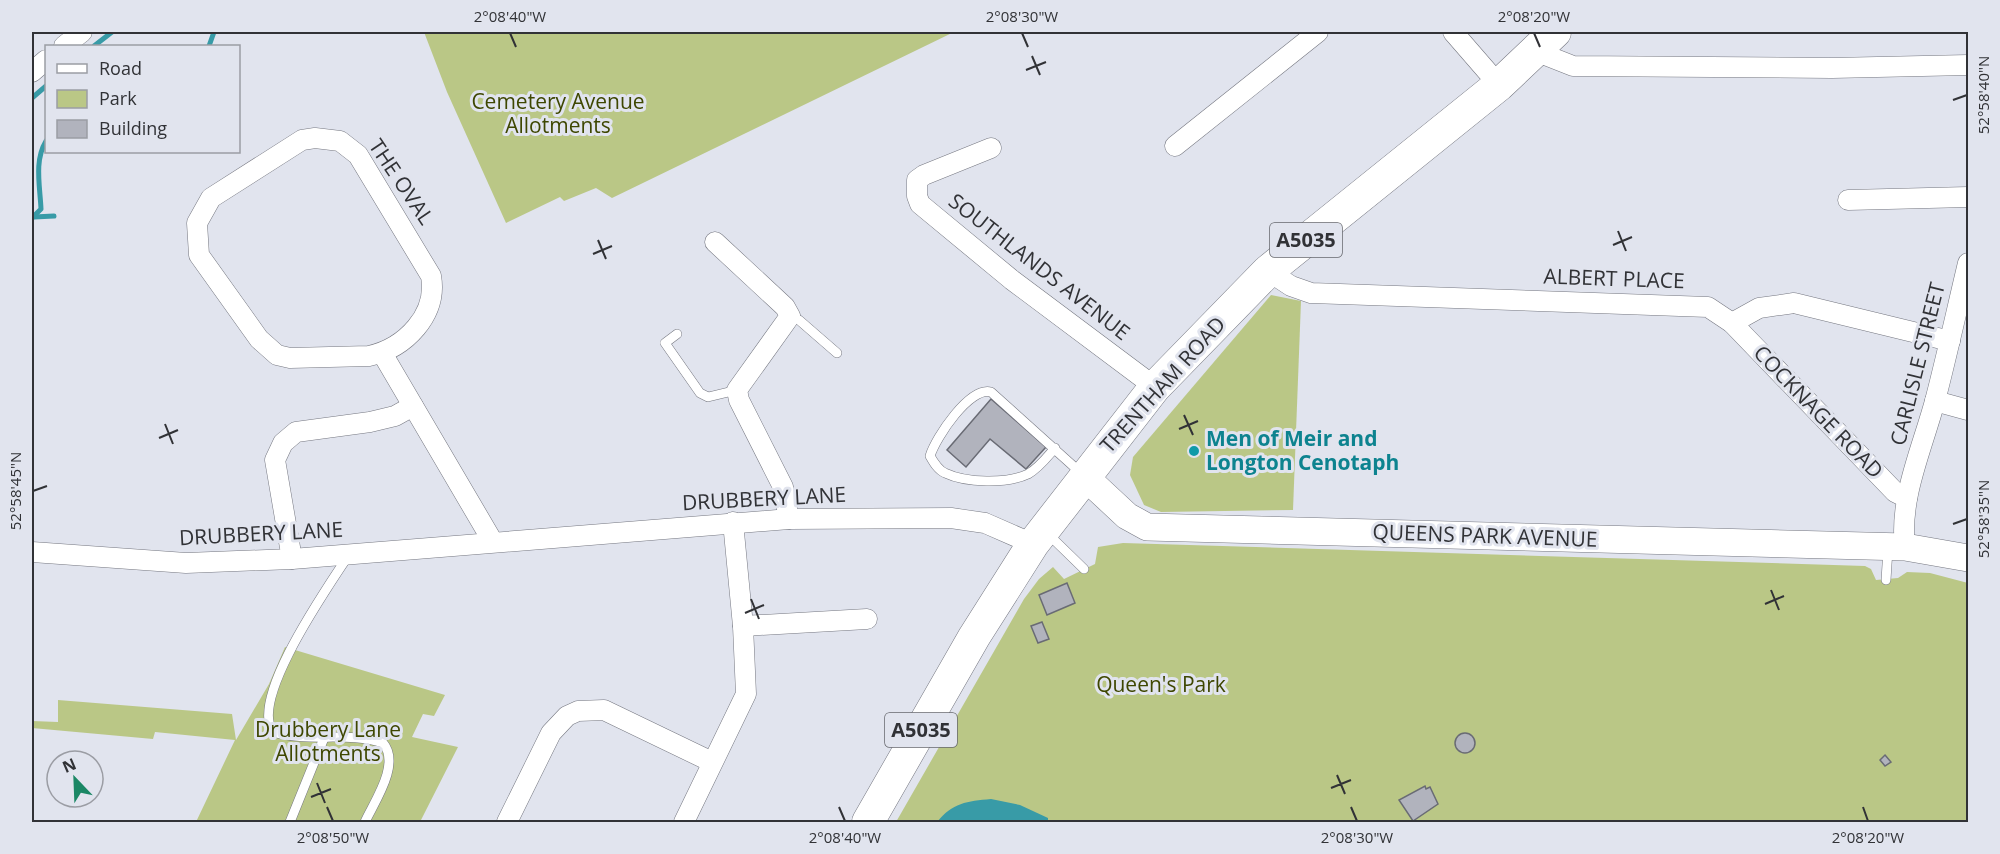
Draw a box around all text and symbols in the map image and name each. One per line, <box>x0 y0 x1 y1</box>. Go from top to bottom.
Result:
text: 2°08'40"W <box>474 6 546 26</box>
text: 2°08'30"W <box>986 6 1058 26</box>
text: 2°08'20"W <box>1498 6 1570 26</box>
legend <box>45 45 240 153</box>
text: Road <box>99 56 142 80</box>
text: 52°58'40"N <box>1973 56 1993 134</box>
text: Park <box>99 86 137 110</box>
park label: Cemetery Avenue Allotments <box>471 87 645 139</box>
text: Building <box>99 116 167 140</box>
street label: THE OVAL <box>363 133 441 230</box>
street label: SOUTHLANDS AVENUE <box>943 187 1136 346</box>
road number: A5035 <box>1270 223 1342 257</box>
street label: ALBERT PLACE <box>1543 262 1685 294</box>
street label: CARLISLE STREET <box>1883 279 1951 448</box>
street label: TRENTHAM ROAD <box>1093 310 1231 459</box>
street label: COCKNAGE ROAD <box>1748 339 1890 484</box>
place label: Men of Meir and Longton Cenotaph <box>1206 424 1399 476</box>
marker: Men of Meir and Longton Cenotaph <box>1187 444 1201 458</box>
text: 52°58'45"N <box>5 452 25 530</box>
street label: DRUBBERY LANE <box>681 480 847 516</box>
text: 52°58'35"N <box>1973 480 1993 558</box>
street label: DRUBBERY LANE <box>178 515 344 551</box>
street label: QUEENS PARK AVENUE <box>1372 517 1598 553</box>
park label: Queen's Park <box>1096 670 1226 698</box>
road number: A5035 <box>885 713 957 747</box>
park label: Drubbery Lane Allotments <box>255 715 401 767</box>
north arrow <box>45 749 105 809</box>
text: N <box>59 753 79 778</box>
text: 2°08'50"W <box>297 827 369 847</box>
text: 2°08'40"W <box>809 827 881 847</box>
text: 2°08'30"W <box>1321 827 1393 847</box>
text: 2°08'20"W <box>1832 827 1904 847</box>

